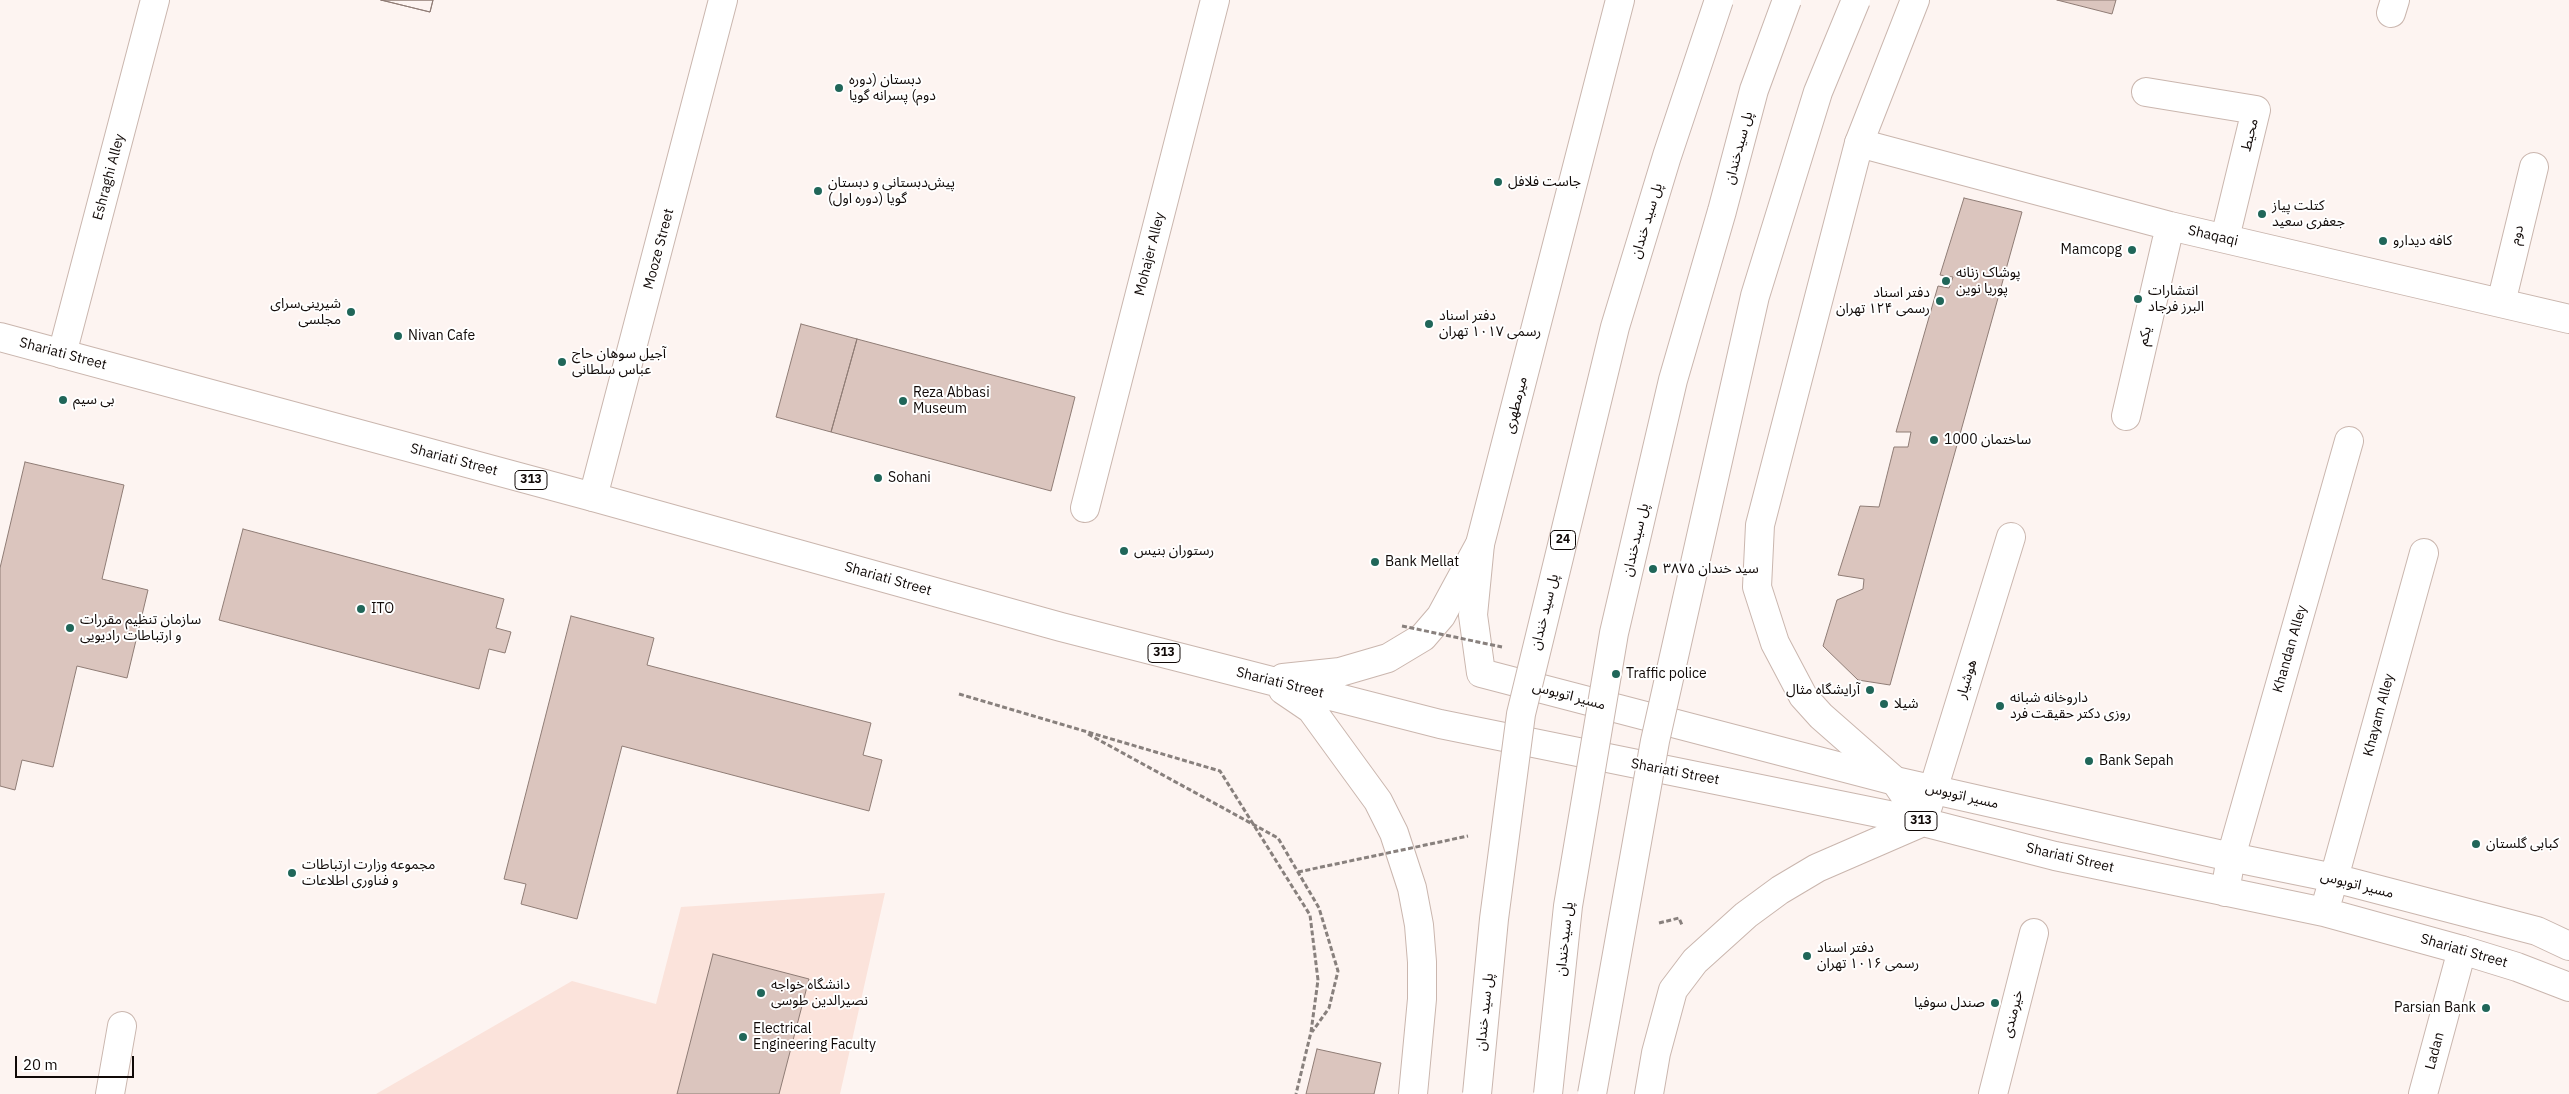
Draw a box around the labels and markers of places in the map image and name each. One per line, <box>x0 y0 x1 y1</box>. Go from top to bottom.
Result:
place label: دبستان (دوره دوم) پسرانه گویا <box>849 72 936 104</box>
marker: دبستان (دوره دوم) پسرانه گویا <box>833 82 845 94</box>
place label: جاست فلافل <box>1508 174 1581 190</box>
place label: پیش‌دبستانی و دبستان (دوره اول) گویا <box>828 175 955 208</box>
marker: جاست فلافل <box>1492 176 1504 188</box>
marker: پیش‌دبستانی و دبستان (دوره اول) گویا <box>812 185 824 197</box>
place label: کتلت پیاز جعفری سعید <box>2272 198 2345 230</box>
marker: کتلت پیاز جعفری سعید <box>2256 208 2268 220</box>
place label: کافه دیدارو <box>2393 233 2452 249</box>
marker: کافه دیدارو <box>2377 235 2389 247</box>
place label: Mamcopg <box>2061 242 2122 258</box>
marker: Mamcopg <box>2126 244 2138 256</box>
place label: پوشاک زنانه پوریا نوین <box>1956 265 2021 298</box>
marker: پوشاک زنانه پوریا نوین <box>1940 275 1952 287</box>
place label: انتشارات البرز فرجاد <box>2148 283 2204 316</box>
place label: دفتر اسناد رسمی ۱۲۴ تهران <box>1836 285 1930 318</box>
marker: انتشارات البرز فرجاد <box>2132 293 2144 305</box>
marker: دفتر اسناد رسمی ۱۲۴ تهران <box>1934 295 1946 307</box>
place label: شیرینی‌سرای مجلسی <box>270 296 341 328</box>
marker: شیرینی‌سرای مجلسی <box>345 306 357 318</box>
place label: دفتر اسناد رسمی ۱۰۱۷ تهران <box>1439 308 1541 341</box>
marker: دفتر اسناد رسمی ۱۰۱۷ تهران <box>1423 318 1435 330</box>
place label: Nivan Cafe <box>408 328 475 344</box>
marker: Nivan Cafe <box>392 330 404 342</box>
place label: آجیل سوهان حاج عباس سلطانی <box>572 346 666 378</box>
marker: آجیل سوهان حاج عباس سلطانی <box>556 356 568 368</box>
place label: Reza Abbasi Museum <box>913 385 990 418</box>
place label: بی سیم <box>73 392 114 408</box>
marker: بی سیم <box>57 394 69 406</box>
marker: Reza Abbasi Museum <box>897 395 909 407</box>
place label: ساختمان 1000 <box>1944 432 2031 448</box>
marker: ساختمان 1000 <box>1928 434 1940 446</box>
place label: Sohani <box>888 470 931 486</box>
marker: Sohani <box>872 472 884 484</box>
place label: رستوران بنیس <box>1134 543 1214 559</box>
marker: رستوران بنیس <box>1118 545 1130 557</box>
place label: Bank Mellat <box>1385 554 1459 570</box>
marker: Bank Mellat <box>1369 556 1381 568</box>
place label: سید خندان ۳۸۷۵ <box>1663 561 1759 577</box>
marker: سید خندان ۳۸۷۵ <box>1647 563 1659 575</box>
place label: ITO <box>371 601 394 617</box>
marker: ITO <box>355 603 367 615</box>
place label: سازمان تنظیم مقررات و ارتباطات رادیویی <box>80 612 201 644</box>
marker: سازمان تنظیم مقررات و ارتباطات رادیویی <box>64 622 76 634</box>
place label: Traffic police <box>1626 666 1707 682</box>
marker: Traffic police <box>1610 668 1622 680</box>
place label: آرایشگاه مثال <box>1786 682 1860 698</box>
marker: آرایشگاه مثال <box>1864 684 1876 696</box>
place label: داروخانه شبانه روزی دکتر حقیقت فرد <box>2010 690 2131 722</box>
place label: شیلا <box>1894 696 1919 712</box>
marker: شیلا <box>1878 698 1890 710</box>
marker: داروخانه شبانه روزی دکتر حقیقت فرد <box>1994 700 2006 712</box>
place label: Bank Sepah <box>2099 753 2174 769</box>
marker: Bank Sepah <box>2083 755 2095 767</box>
place label: کبابی گلستان <box>2486 836 2559 852</box>
marker: کبابی گلستان <box>2470 838 2482 850</box>
place label: مجموعه وزارت ارتباطات و فناوری اطلاعات <box>302 857 435 890</box>
marker: مجموعه وزارت ارتباطات و فناوری اطلاعات <box>286 867 298 879</box>
place label: دفتر اسناد رسمی ۱۰۱۶ تهران <box>1817 940 1919 972</box>
marker: دفتر اسناد رسمی ۱۰۱۶ تهران <box>1801 950 1813 962</box>
place label: دانشگاه خواجه نصیرالدین طوسی <box>771 977 868 1010</box>
marker: دانشگاه خواجه نصیرالدین طوسی <box>755 987 767 999</box>
place label: صندل سوفیا <box>1914 995 1985 1011</box>
marker: صندل سوفیا <box>1989 997 2001 1009</box>
place label: Parsian Bank <box>2394 1000 2476 1016</box>
marker: Parsian Bank <box>2480 1002 2492 1014</box>
place label: Electrical Engineering Faculty <box>753 1021 876 1054</box>
marker: Electrical Engineering Faculty <box>737 1031 749 1043</box>

